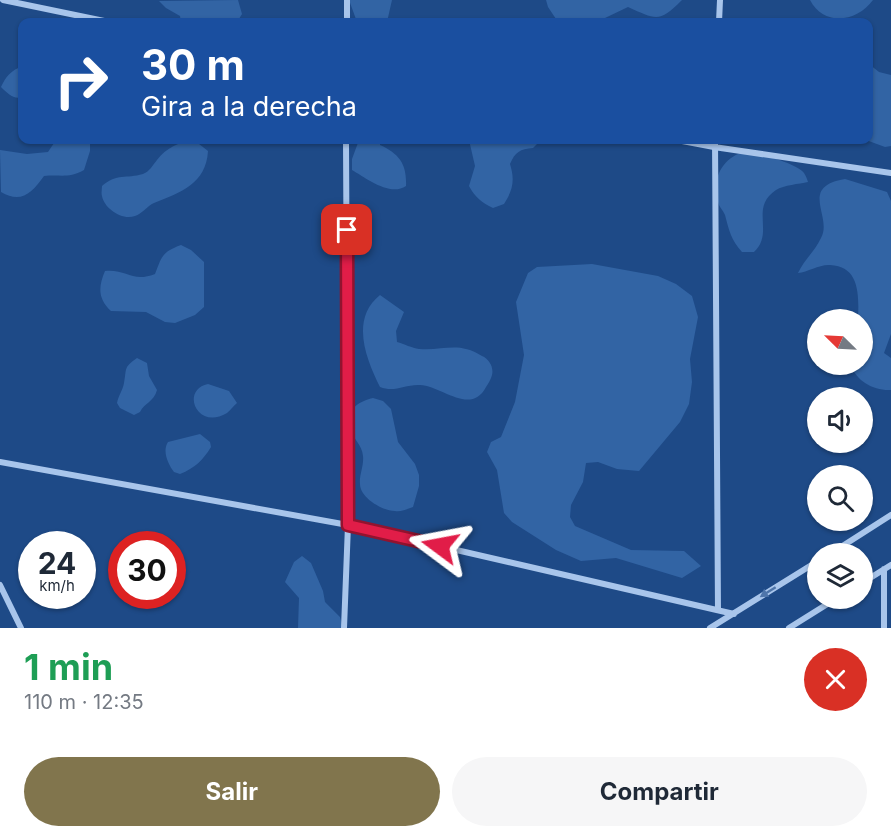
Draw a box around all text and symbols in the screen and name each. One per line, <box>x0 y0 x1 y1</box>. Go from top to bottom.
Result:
text: 30 m <box>141 39 245 90</box>
icon: right <box>42 42 120 120</box>
text: Gira a la derecha <box>141 90 357 123</box>
pin <box>321 204 372 255</box>
icon: arrive <box>330 213 363 246</box>
north arrow <box>807 309 873 375</box>
map controls <box>807 309 873 609</box>
button: sound <box>807 387 873 453</box>
button: search <box>807 465 873 531</box>
position arrow <box>408 514 472 578</box>
speed limit sign: 30 <box>108 531 186 609</box>
button: layers <box>807 543 873 609</box>
text: 24 <box>38 545 76 581</box>
text: km/h <box>39 576 75 595</box>
one-way arrow <box>760 587 776 598</box>
text: 1 min <box>24 645 113 689</box>
button: close <box>804 648 867 711</box>
text: 110 m · 12:35 <box>24 690 144 714</box>
button: Salir <box>24 757 440 826</box>
button: Compartir <box>452 757 867 826</box>

